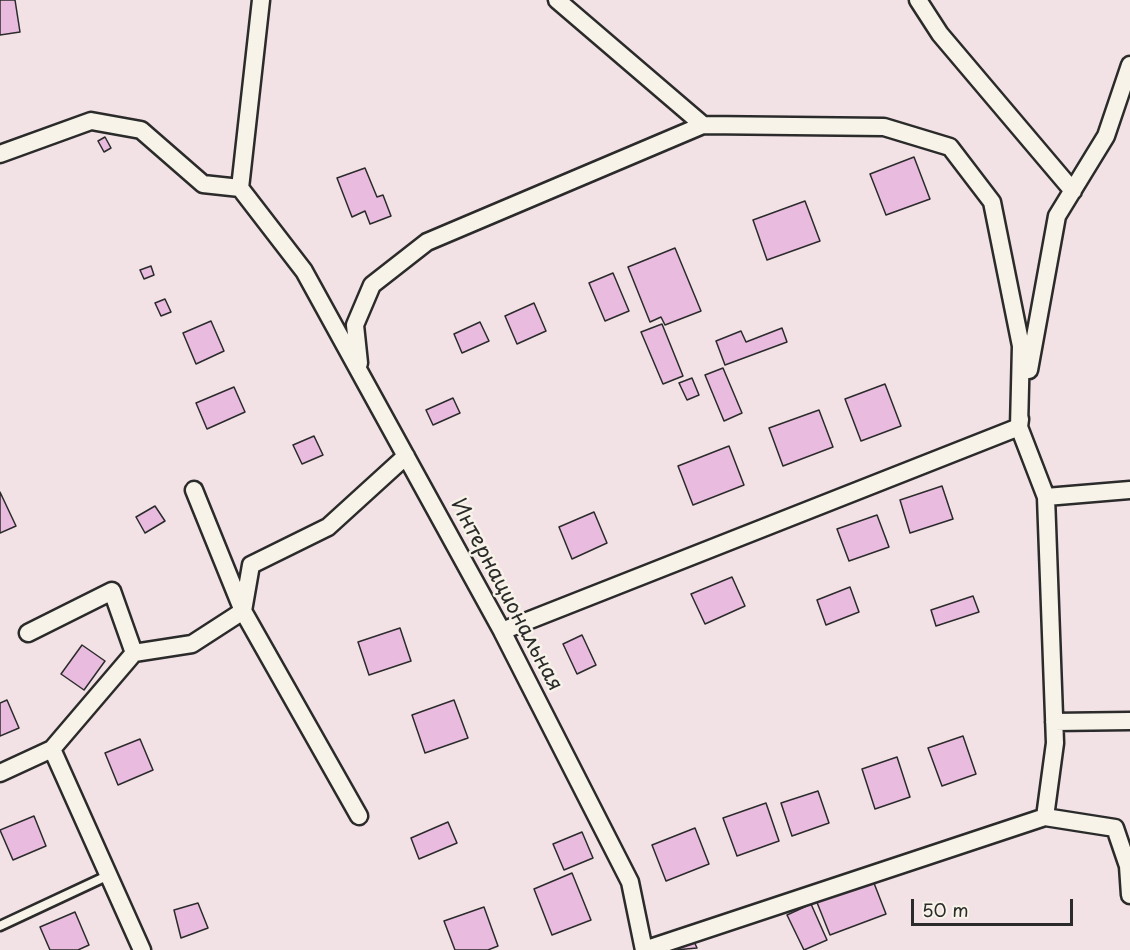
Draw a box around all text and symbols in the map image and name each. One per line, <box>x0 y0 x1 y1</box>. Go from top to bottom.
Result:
street label: Интернациональная <box>445 495 567 695</box>
scale bar <box>914 887 1076 925</box>
text: 50 m <box>922 896 969 923</box>

